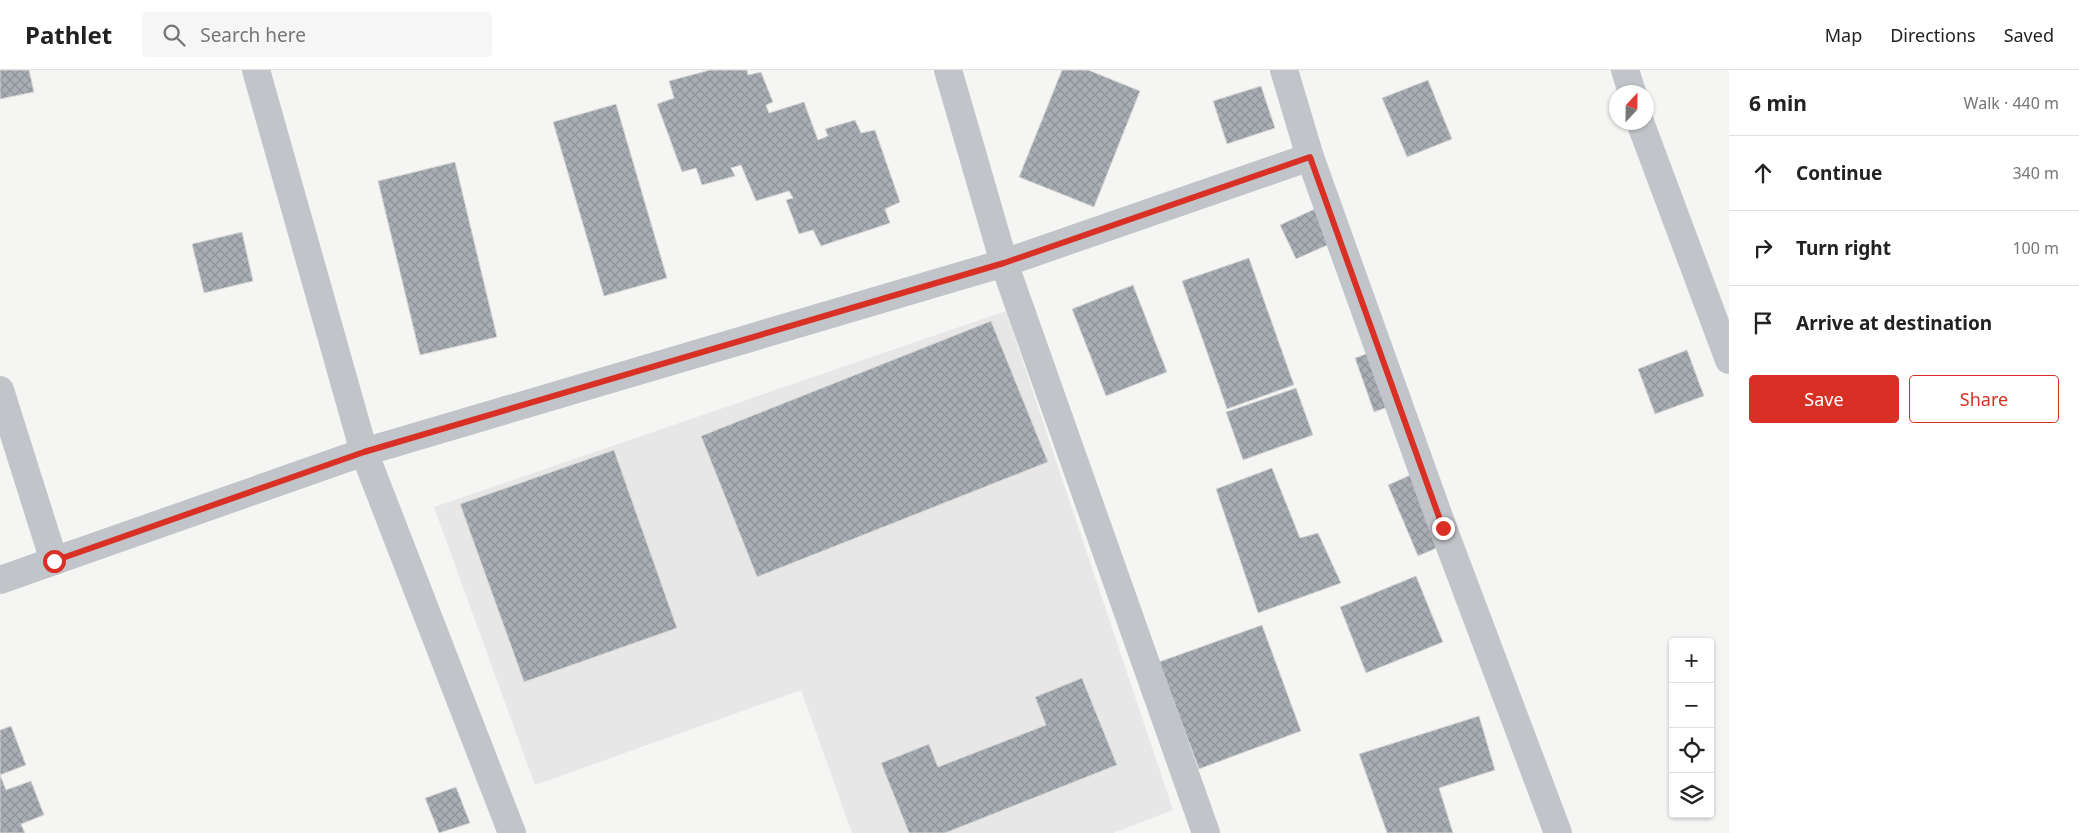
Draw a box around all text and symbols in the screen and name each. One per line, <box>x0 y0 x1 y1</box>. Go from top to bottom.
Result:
search box <box>142 12 492 57</box>
text: Pathlet <box>25 18 112 51</box>
icon: search <box>160 21 188 49</box>
text: Search here <box>200 22 306 48</box>
text: Map <box>1825 23 1862 47</box>
text: Directions <box>1890 23 1976 47</box>
text: Saved <box>2004 23 2054 47</box>
north arrow <box>1609 85 1654 130</box>
text: 6 min <box>1749 89 1807 117</box>
text: Walk · 440 m <box>1964 92 2059 114</box>
icon: ahead <box>1749 159 1777 187</box>
text: Continue <box>1796 160 1882 186</box>
text: 340 m <box>2012 162 2059 184</box>
icon: right <box>1749 234 1777 262</box>
text: Turn right <box>1796 235 1891 261</box>
text: 100 m <box>2012 237 2059 259</box>
icon: arrive <box>1749 309 1777 337</box>
text: Arrive at destination <box>1796 310 1992 336</box>
button: Save <box>1749 375 1899 423</box>
button: Share <box>1909 375 2059 423</box>
route end <box>1432 517 1455 540</box>
route start <box>43 550 66 573</box>
map controls <box>1669 638 1714 818</box>
button: + <box>1669 638 1714 683</box>
button: − <box>1669 683 1714 728</box>
button: locate <box>1669 728 1714 773</box>
button: layers <box>1669 773 1714 818</box>

